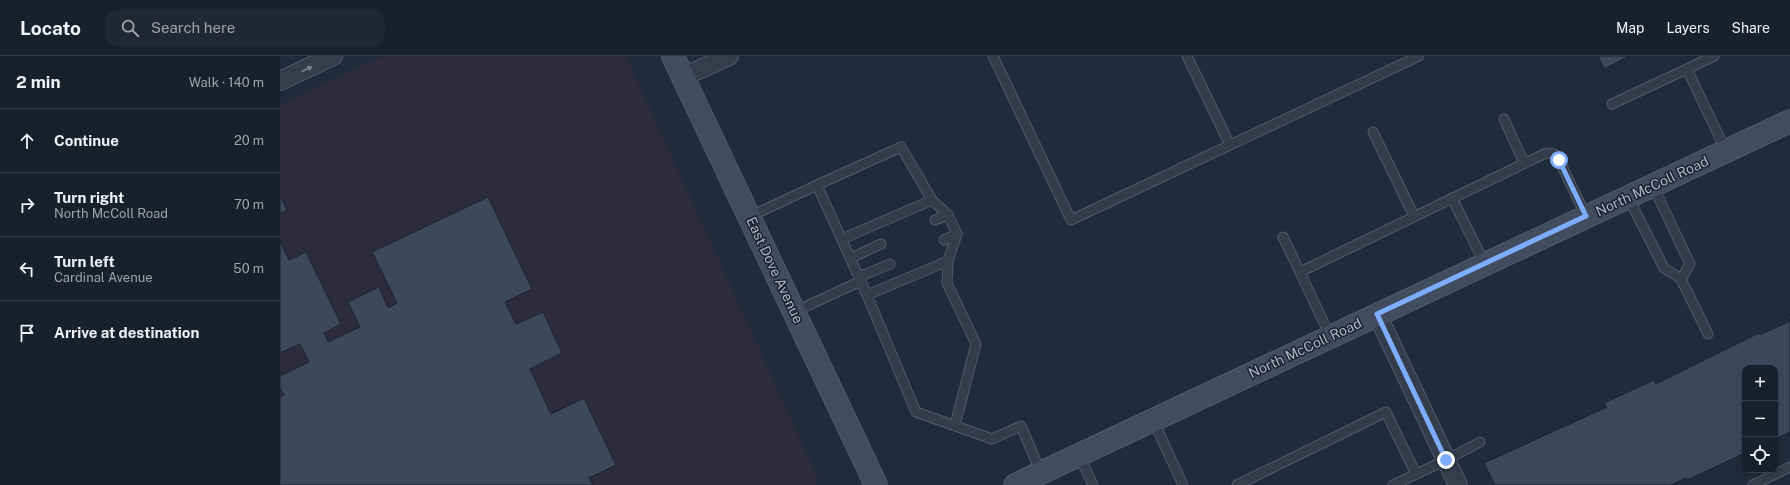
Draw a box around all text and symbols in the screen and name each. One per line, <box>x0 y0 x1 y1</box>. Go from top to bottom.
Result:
search box <box>105 10 385 46</box>
text: Locato <box>20 17 81 39</box>
icon: search <box>119 17 141 39</box>
text: Search here <box>151 19 235 36</box>
text: Map <box>1616 20 1644 36</box>
text: Layers <box>1666 20 1710 36</box>
text: Share <box>1732 20 1770 36</box>
one-way arrow <box>301 65 313 71</box>
text: 2 min <box>16 72 61 92</box>
text: Walk · 140 m <box>189 75 264 90</box>
icon: ahead <box>16 130 38 152</box>
text: Continue <box>54 132 119 149</box>
text: 20 m <box>234 133 264 148</box>
route start <box>1550 151 1568 169</box>
street label: North McColl Road <box>1593 153 1711 219</box>
text: Turn right <box>54 189 124 206</box>
icon: right <box>16 194 38 216</box>
text: 70 m <box>234 197 264 212</box>
text: North McColl Road <box>54 206 168 221</box>
street label: East Dove Avenue <box>743 214 807 326</box>
text: Turn left <box>54 253 115 270</box>
icon: left <box>16 258 38 280</box>
text: 50 m <box>233 261 264 276</box>
text: Cardinal Avenue <box>54 270 153 285</box>
street label: North McColl Road <box>1246 315 1364 381</box>
icon: arrive <box>16 322 38 344</box>
text: Arrive at destination <box>54 324 199 341</box>
map controls <box>1742 365 1778 473</box>
button: + <box>1742 365 1778 401</box>
button: − <box>1742 401 1778 437</box>
button: locate <box>1742 437 1778 473</box>
route end <box>1437 451 1455 469</box>

